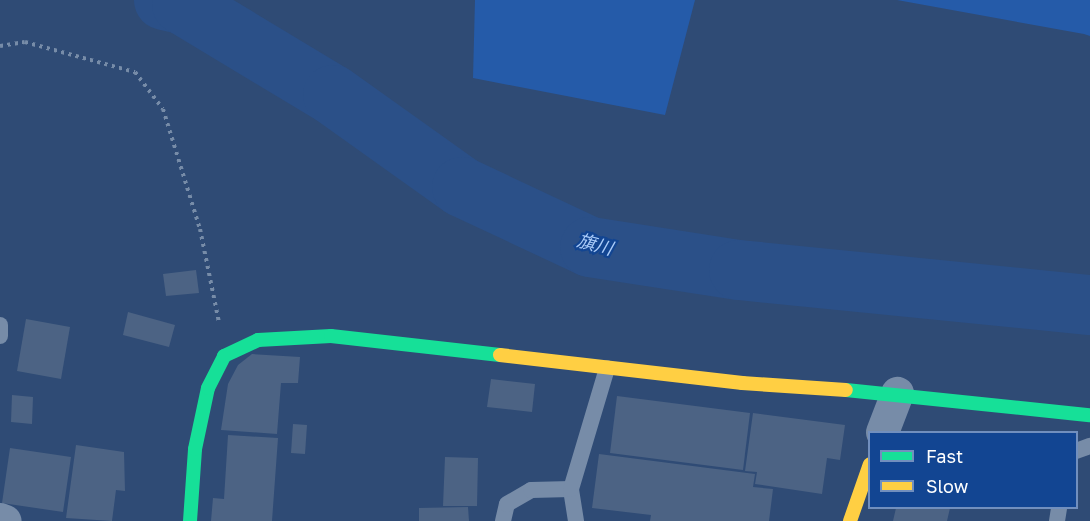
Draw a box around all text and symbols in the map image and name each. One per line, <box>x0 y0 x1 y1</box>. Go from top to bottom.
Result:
water label: 旗川 <box>575 229 615 259</box>
legend <box>868 431 1078 509</box>
text: Fast <box>926 445 963 467</box>
text: Slow <box>926 475 968 497</box>

